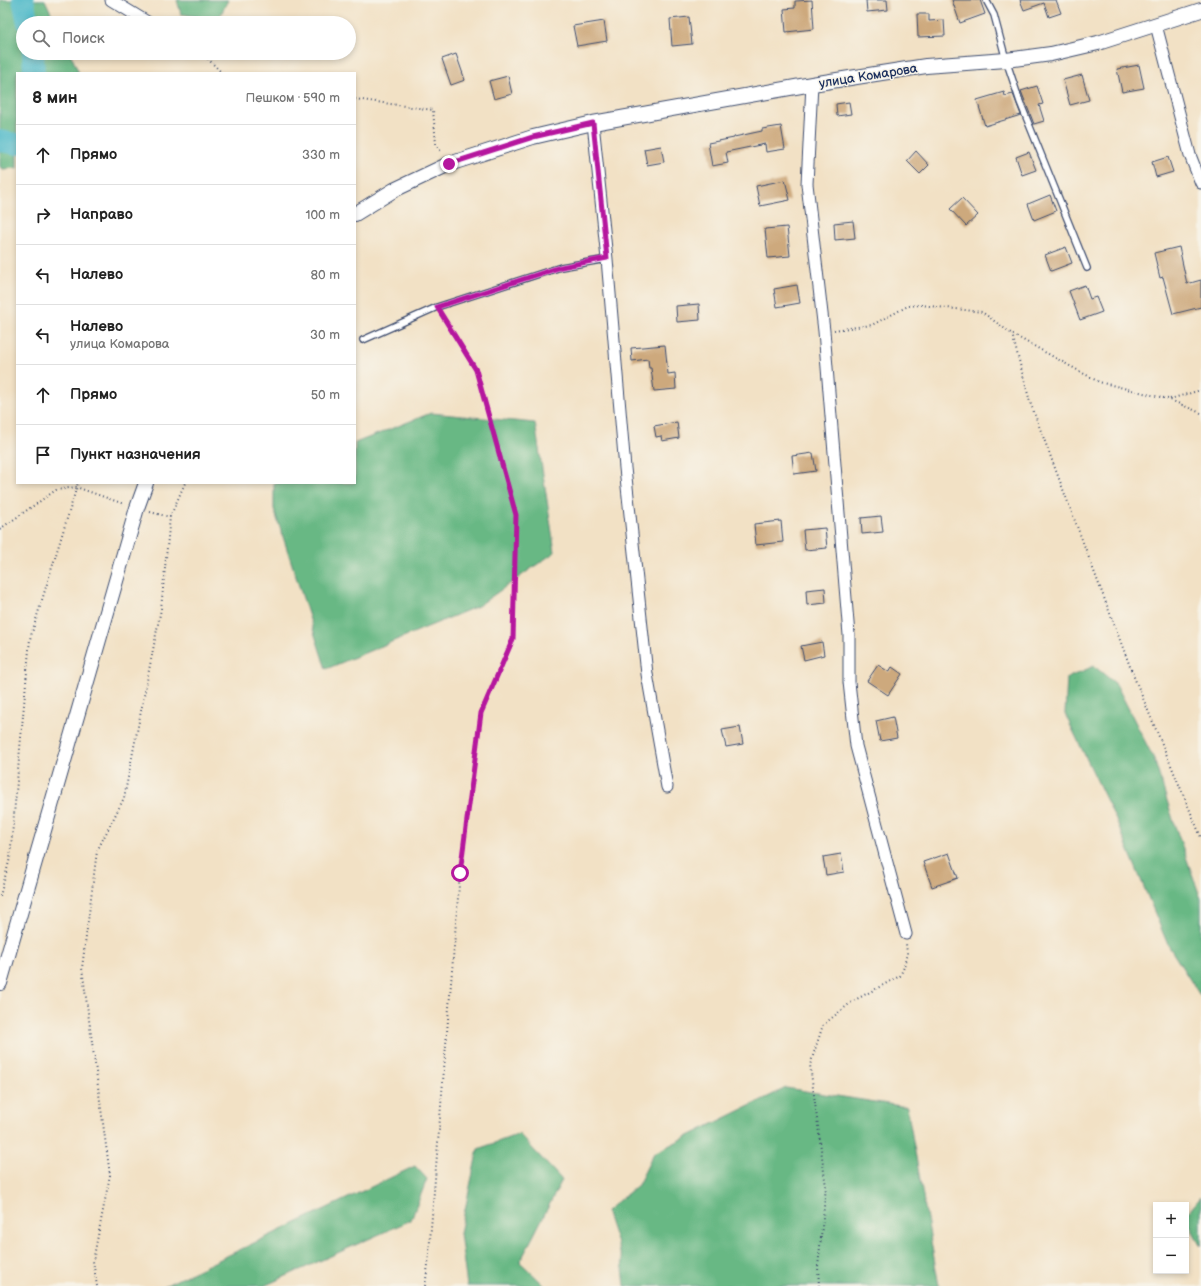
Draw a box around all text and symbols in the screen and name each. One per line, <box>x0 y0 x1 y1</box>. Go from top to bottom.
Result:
search box <box>16 16 356 60</box>
icon: search <box>30 27 52 49</box>
text: Поиск <box>62 29 105 48</box>
street label: улица Комарова <box>818 60 919 92</box>
text: 8 мин <box>32 88 78 108</box>
text: Пешком · 590 m <box>246 90 340 106</box>
icon: ahead <box>32 144 54 166</box>
text: Прямо <box>70 145 117 164</box>
text: 330 m <box>302 147 340 163</box>
route end <box>440 155 458 173</box>
icon: right <box>32 204 54 226</box>
text: Направо <box>70 205 133 224</box>
text: 100 m <box>305 207 340 223</box>
icon: left <box>32 264 54 286</box>
text: Налево <box>70 265 123 284</box>
text: 80 m <box>311 267 340 283</box>
text: Налево <box>70 317 123 336</box>
icon: left <box>32 324 54 346</box>
text: 30 m <box>310 327 340 343</box>
text: улица Комарова <box>70 336 170 352</box>
icon: ahead <box>32 384 54 406</box>
text: Прямо <box>70 385 117 404</box>
text: 50 m <box>311 387 340 403</box>
icon: arrive <box>32 444 54 466</box>
text: Пункт назначения <box>70 445 201 464</box>
route start <box>451 864 469 882</box>
map controls <box>1153 1202 1189 1274</box>
button: + <box>1153 1202 1189 1238</box>
button: − <box>1153 1238 1189 1274</box>

